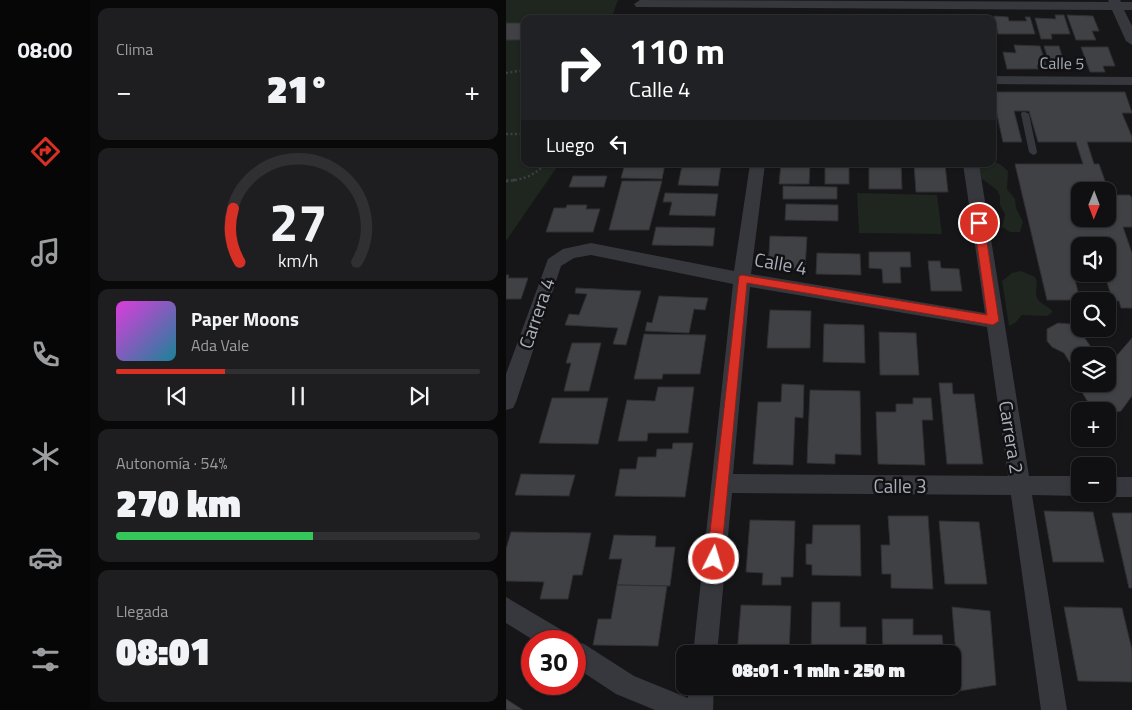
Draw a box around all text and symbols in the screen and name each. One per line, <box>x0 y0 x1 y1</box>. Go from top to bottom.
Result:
text: 110 m <box>629 24 725 78</box>
text: 08:00 <box>18 33 72 67</box>
icon: right <box>546 35 611 100</box>
text: Clima <box>116 37 153 61</box>
street label: Calle 5 <box>1039 51 1085 75</box>
text: 21° <box>267 60 329 118</box>
text: − <box>116 69 132 112</box>
text: + <box>464 69 480 112</box>
text: Calle 4 <box>629 72 690 106</box>
text: Luego <box>546 130 595 159</box>
icon: left <box>605 130 633 158</box>
icon: directions <box>28 134 63 169</box>
text: 27 <box>269 182 327 261</box>
north arrow <box>1071 182 1116 228</box>
map controls <box>1071 182 1116 502</box>
pin <box>958 202 1000 244</box>
icon: arrive <box>965 209 993 237</box>
icon: music <box>28 235 63 270</box>
button: sound <box>1071 237 1116 282</box>
street label: Calle 4 <box>752 244 810 282</box>
text: km/h <box>278 247 318 274</box>
street label: Carrera 4 <box>510 274 562 352</box>
button: search <box>1071 292 1116 337</box>
text: Paper Moons <box>191 304 299 333</box>
text: Ada Vale <box>191 333 249 357</box>
icon: phone <box>28 337 63 372</box>
button: layers <box>1071 347 1116 392</box>
icon: previous <box>163 382 191 410</box>
icon: pause <box>284 382 312 410</box>
icon: next <box>405 382 433 410</box>
street label: Carrera 2 <box>992 399 1032 475</box>
button: + <box>1071 402 1116 447</box>
icon: climate <box>28 439 63 474</box>
text: Autonomía · 54% <box>116 451 227 475</box>
button: − <box>1071 457 1116 502</box>
street label: Calle 3 <box>873 471 927 500</box>
text: 270 km <box>116 474 241 532</box>
position arrow <box>687 532 739 584</box>
icon: car <box>28 540 63 575</box>
text: Llegada <box>116 599 168 623</box>
text: 08:01 <box>116 622 211 680</box>
speed limit sign: 30 <box>521 630 586 695</box>
icon: filters <box>28 642 63 677</box>
text: 08:01 · 1 min · 250 m <box>732 655 905 684</box>

